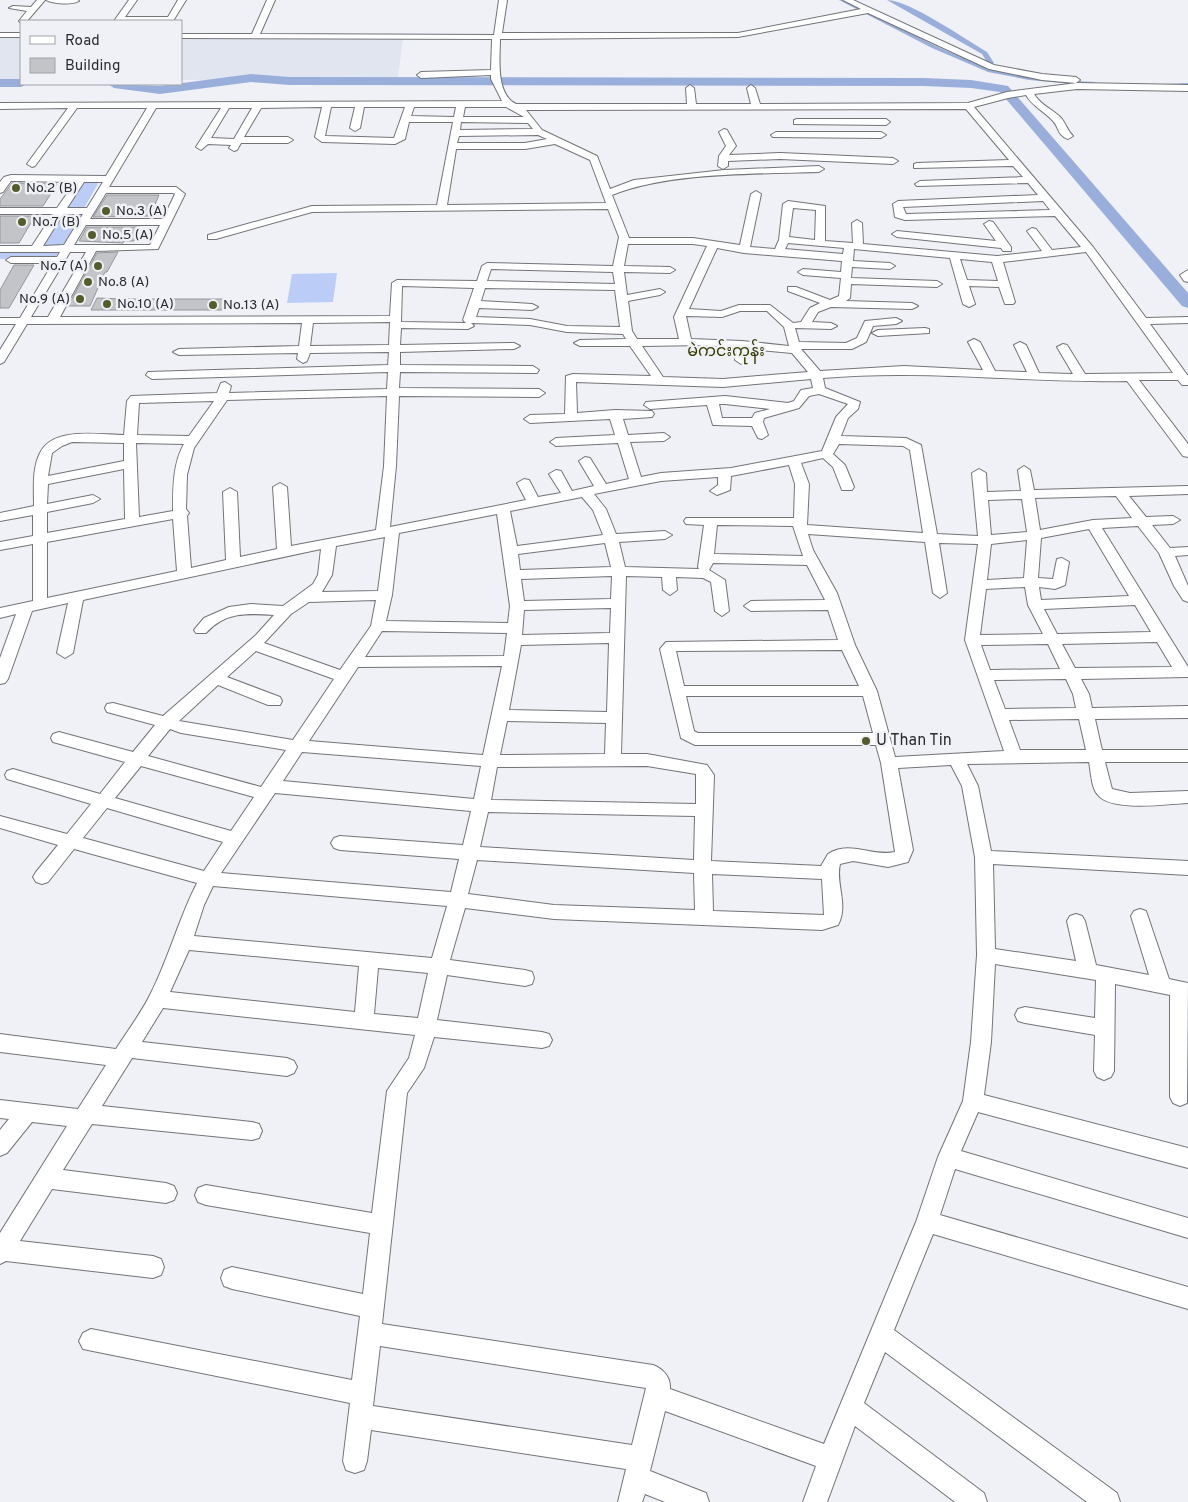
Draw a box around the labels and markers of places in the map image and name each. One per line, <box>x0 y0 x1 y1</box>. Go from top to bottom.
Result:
place label: No.2 (B) <box>26 180 77 197</box>
marker: No.2 (B) <box>10 182 22 194</box>
place label: No.3 (A) <box>116 203 167 220</box>
marker: No.3 (A) <box>100 205 112 217</box>
place label: No.7 (B) <box>32 214 80 231</box>
marker: No.7 (B) <box>16 216 28 228</box>
place label: No.5 (A) <box>102 227 153 244</box>
marker: No.5 (A) <box>86 229 98 241</box>
place label: No.7 (A) <box>40 258 88 275</box>
marker: No.7 (A) <box>92 260 104 272</box>
place label: No.8 (A) <box>98 274 149 291</box>
marker: No.8 (A) <box>82 276 94 288</box>
place label: No.9 (A) <box>19 291 70 308</box>
marker: No.9 (A) <box>74 293 86 305</box>
place label: No.10 (A) <box>117 296 174 313</box>
place label: No.13 (A) <box>223 297 279 314</box>
marker: No.10 (A) <box>101 298 113 310</box>
marker: No.13 (A) <box>207 299 219 311</box>
place label: U Than Tin <box>876 731 952 751</box>
marker: U Than Tin <box>860 735 872 747</box>

